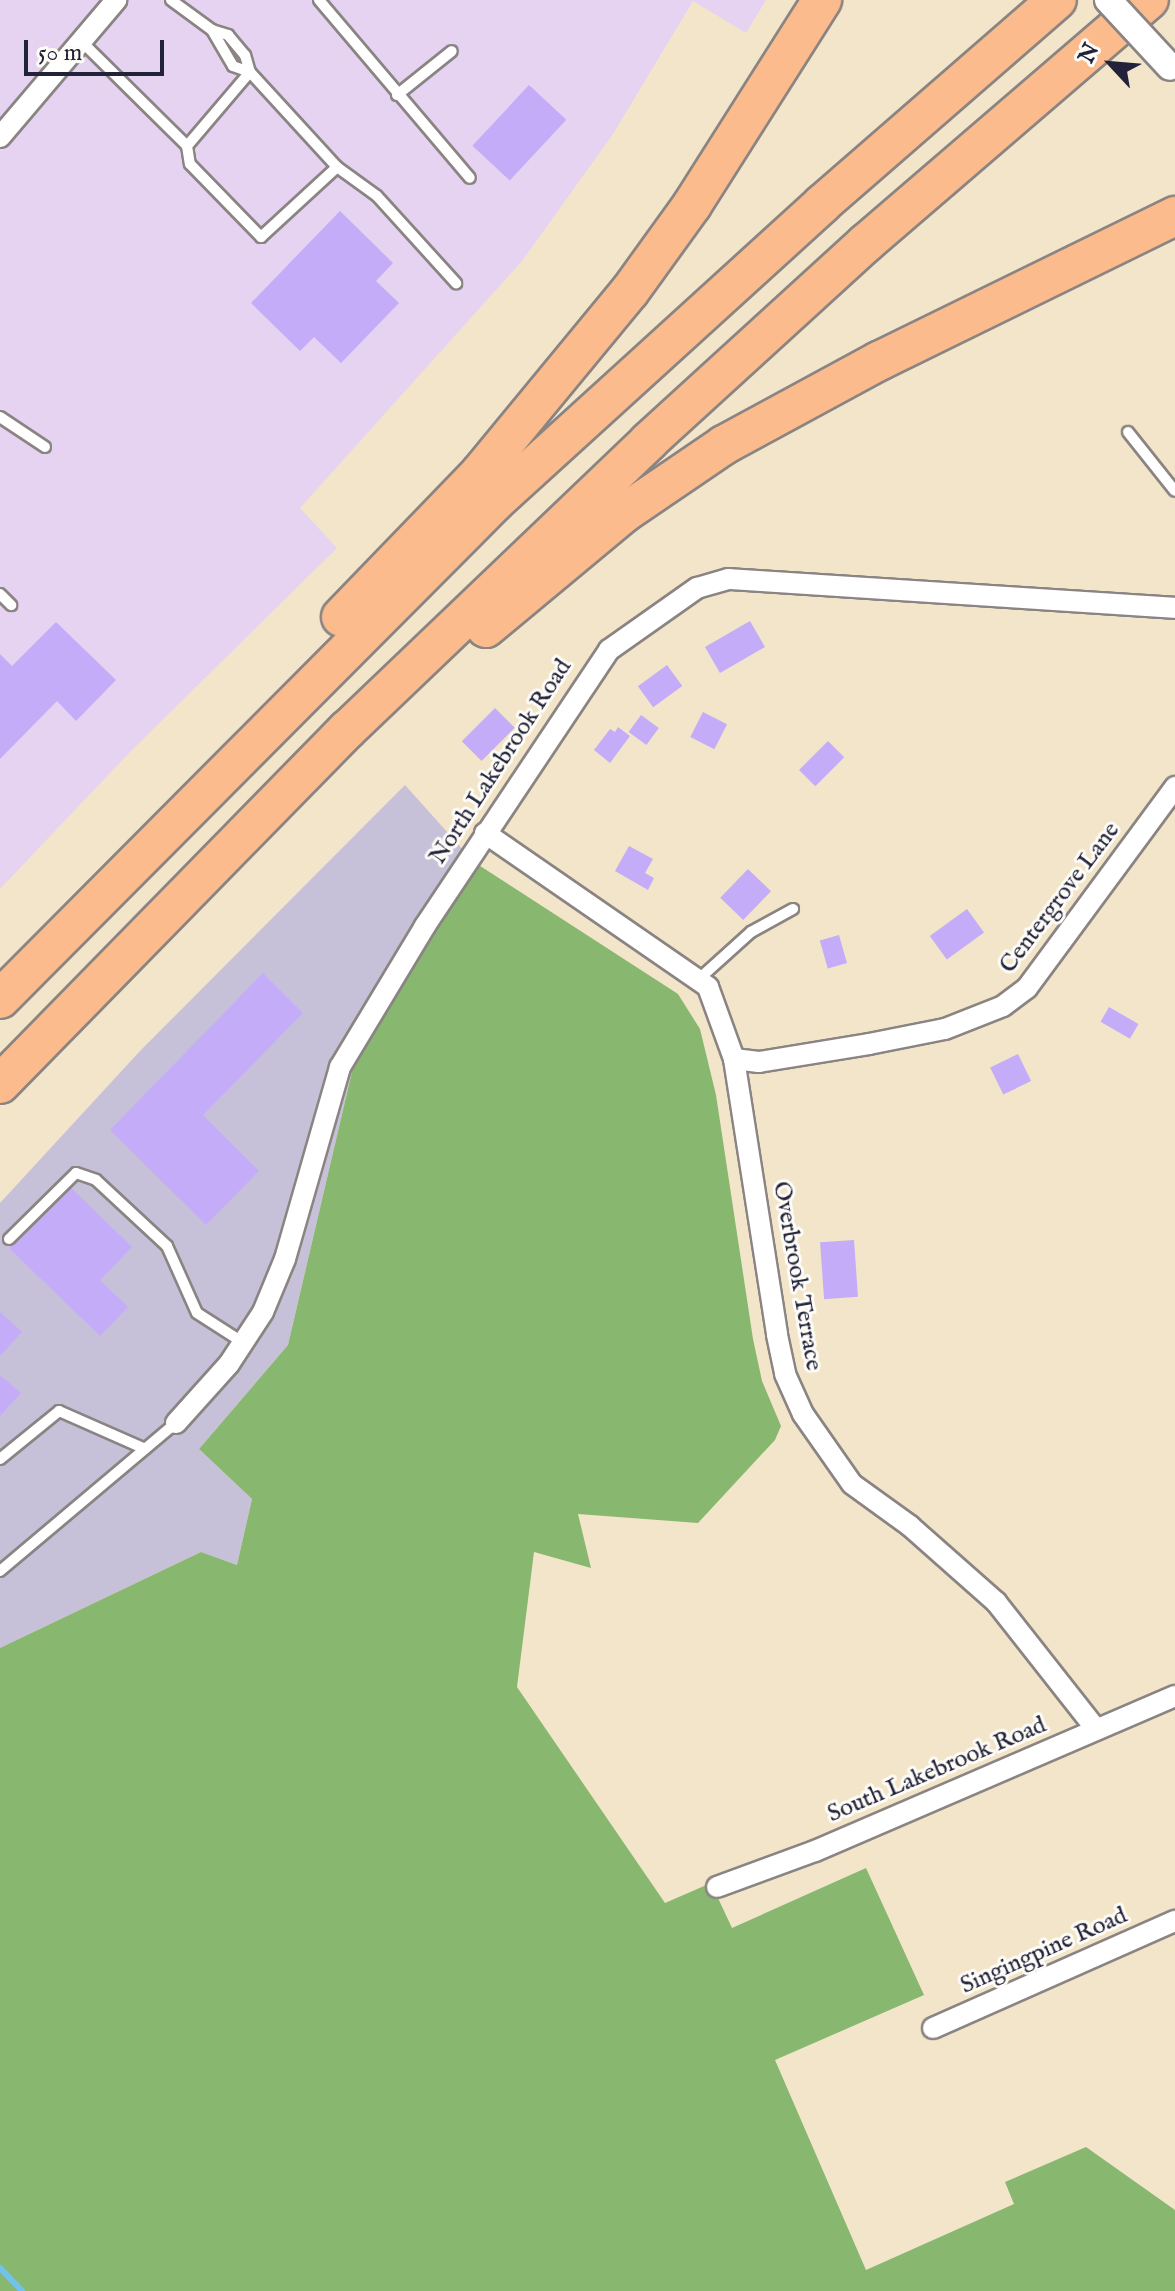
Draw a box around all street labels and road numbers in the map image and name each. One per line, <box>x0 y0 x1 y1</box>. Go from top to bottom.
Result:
street label: North Lakebrook Road <box>424 654 578 870</box>
street label: Centergrove Lane <box>994 817 1126 979</box>
street label: Overbrook Terrace <box>766 1179 828 1373</box>
street label: South Lakebrook Road <box>823 1711 1051 1829</box>
street label: Singingpine Road <box>956 1901 1132 2001</box>

